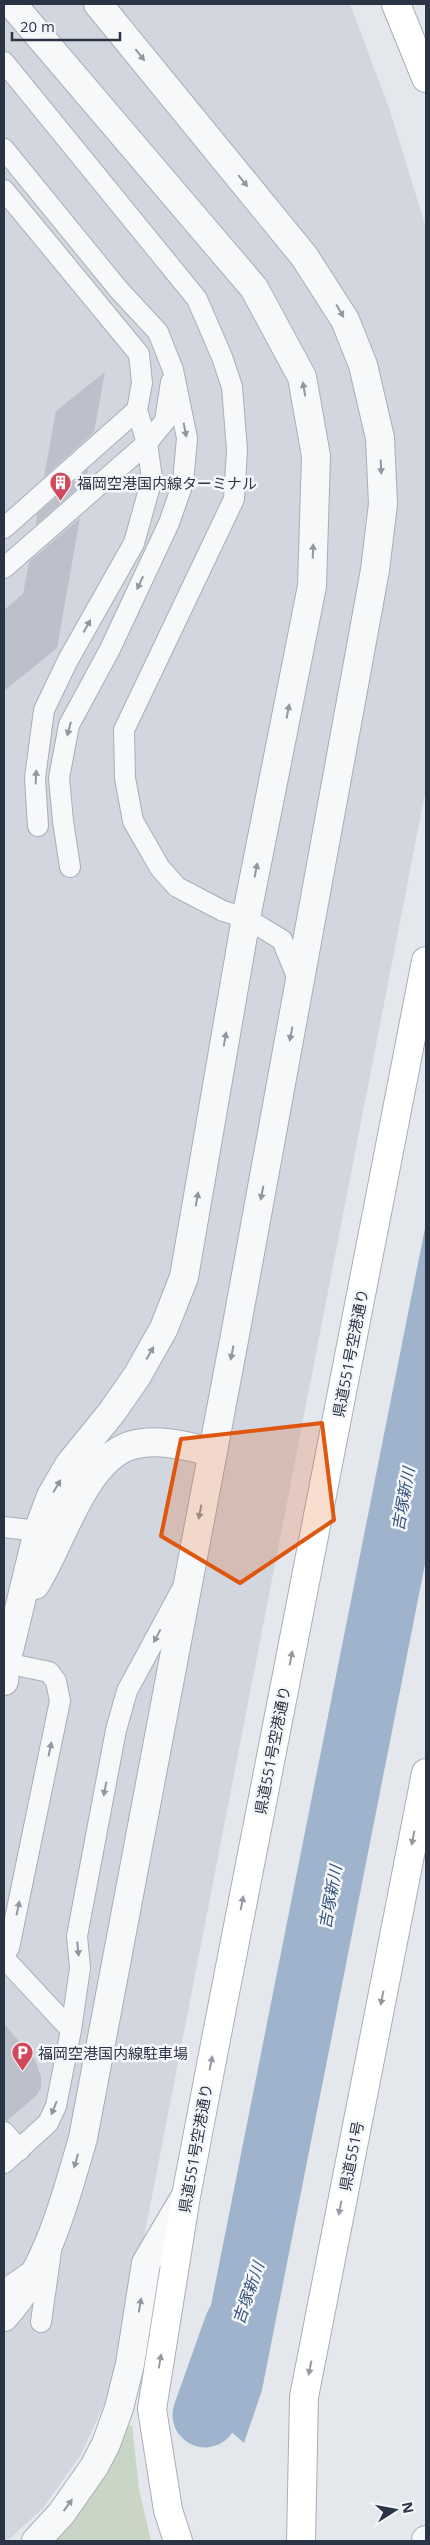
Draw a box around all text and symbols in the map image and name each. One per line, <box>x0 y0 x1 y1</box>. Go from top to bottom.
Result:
scale bar <box>12 10 120 42</box>
text: 20 m <box>20 16 55 36</box>
one-way arrow <box>135 48 146 61</box>
one-way arrow <box>238 174 249 187</box>
one-way arrow <box>336 304 344 318</box>
one-way arrow <box>300 381 308 397</box>
one-way arrow <box>182 422 190 438</box>
one-way arrow <box>378 459 386 475</box>
building icon: 福岡空港国内線ターミナル <box>49 471 73 502</box>
place label: 福岡空港国内線ターミナル <box>77 473 257 493</box>
one-way arrow <box>309 542 317 558</box>
one-way arrow <box>136 576 144 590</box>
one-way arrow <box>83 618 91 633</box>
one-way arrow <box>284 703 292 718</box>
one-way arrow <box>65 721 73 736</box>
one-way arrow <box>33 769 41 785</box>
one-way arrow <box>252 863 260 878</box>
one-way arrow <box>287 1026 295 1042</box>
one-way arrow <box>222 1031 230 1047</box>
one-way arrow <box>257 1186 265 1202</box>
one-way arrow <box>194 1191 202 1207</box>
street label: 県道551号空港通り <box>328 1287 372 1419</box>
one-way arrow <box>228 1345 236 1361</box>
one-way arrow <box>145 1347 154 1360</box>
water label: 吉塚新川 <box>387 1464 420 1532</box>
one-way arrow <box>52 1480 61 1493</box>
one-way arrow <box>196 1505 204 1521</box>
one-way arrow <box>152 1630 161 1643</box>
one-way arrow <box>287 1649 295 1665</box>
street label: 県道551号空港通り <box>250 1684 294 1816</box>
one-way arrow <box>46 1741 54 1757</box>
one-way arrow <box>100 1781 108 1797</box>
one-way arrow <box>409 1831 417 1847</box>
water label: 吉塚新川 <box>314 1862 347 1930</box>
one-way arrow <box>239 1895 247 1911</box>
one-way arrow <box>14 1901 22 1916</box>
one-way arrow <box>74 1941 82 1957</box>
one-way arrow <box>378 1990 386 2005</box>
parking icon: 福岡空港国内線駐車場 <box>10 2041 34 2072</box>
place label: 福岡空港国内線駐車場 <box>38 2043 188 2063</box>
one-way arrow <box>208 2054 216 2070</box>
street label: 県道551号空港通り <box>174 2082 216 2214</box>
one-way arrow <box>50 2101 58 2116</box>
street label: 県道551号 <box>334 2119 368 2193</box>
one-way arrow <box>72 2154 80 2169</box>
one-way arrow <box>336 2201 344 2217</box>
water label: 吉塚新川 <box>227 2257 269 2327</box>
one-way arrow <box>136 2297 144 2313</box>
one-way arrow <box>156 2352 164 2368</box>
one-way arrow <box>305 2360 313 2376</box>
north arrow <box>370 2485 420 2535</box>
one-way arrow <box>63 2498 73 2512</box>
text: N <box>398 2500 419 2515</box>

